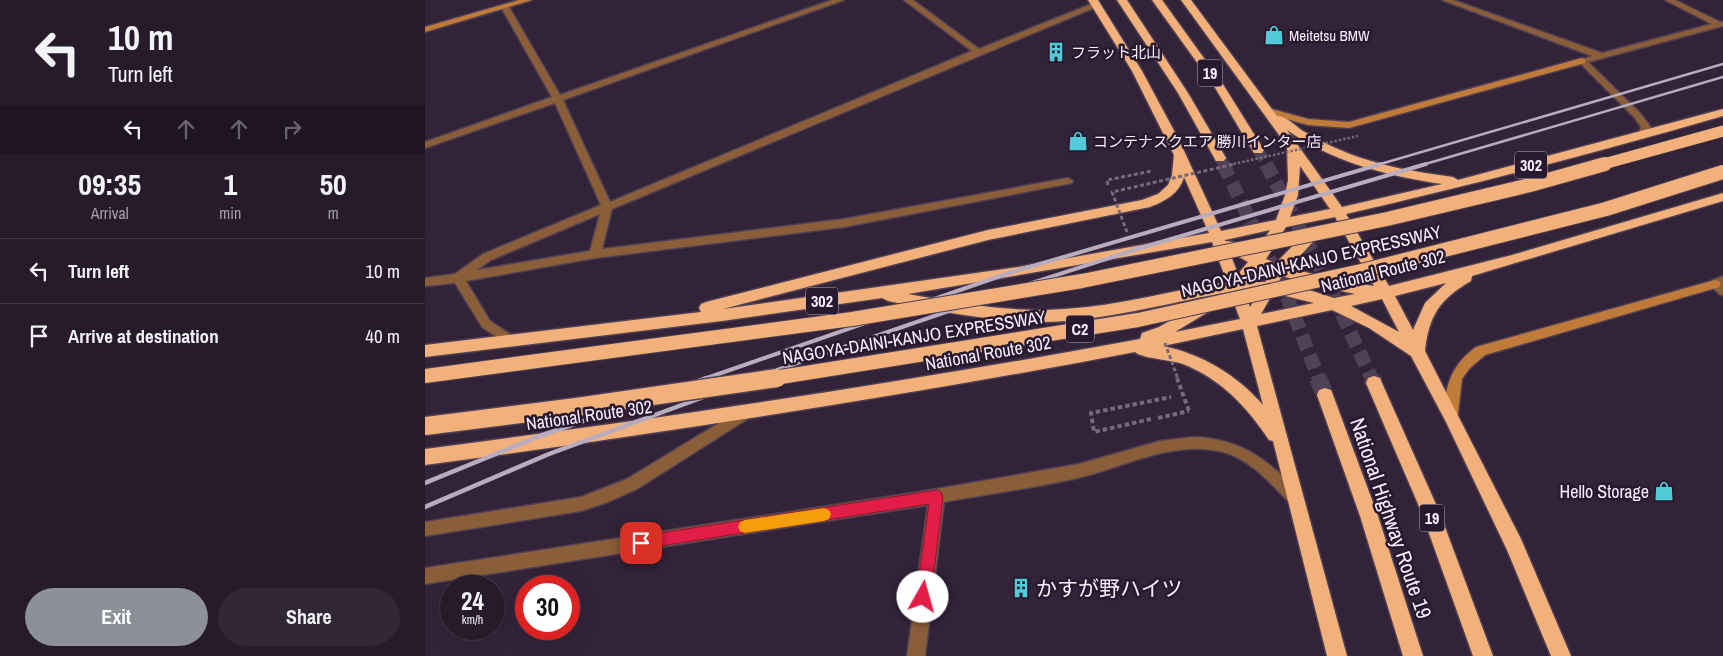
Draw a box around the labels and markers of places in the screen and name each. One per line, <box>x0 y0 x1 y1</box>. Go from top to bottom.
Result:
shop icon: Meitetsu BMW <box>1263 24 1285 46</box>
place label: Meitetsu BMW <box>1289 25 1370 46</box>
building icon: フラット北山 <box>1045 41 1067 63</box>
place label: フラット北山 <box>1071 42 1161 63</box>
shop icon: コンテナスクエア 勝川インター店 <box>1067 130 1089 152</box>
place label: コンテナスクエア 勝川インター店 <box>1093 131 1321 152</box>
place label: Hello Storage <box>1560 479 1649 504</box>
shop icon: Hello Storage <box>1653 480 1675 502</box>
pin <box>620 522 662 564</box>
place label: かすが野ハイツ <box>1036 574 1183 603</box>
building icon: かすが野ハイツ <box>1010 577 1032 599</box>

